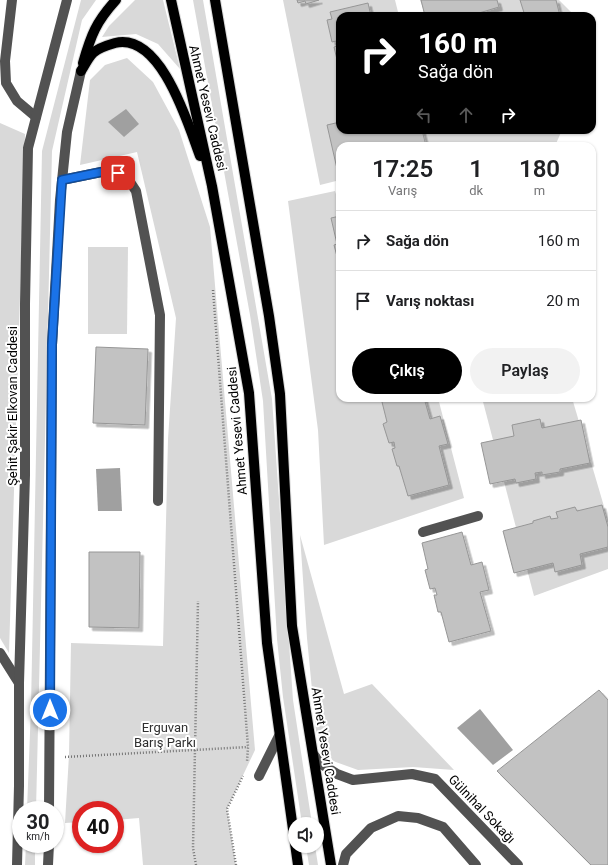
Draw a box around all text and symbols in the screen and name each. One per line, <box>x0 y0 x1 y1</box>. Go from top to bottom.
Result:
text: 160 m <box>418 27 497 60</box>
icon: right <box>352 28 404 80</box>
street label: Ahmet Yesevi Caddesi <box>186 44 230 172</box>
text: Sağa dön <box>418 61 493 82</box>
icon: left <box>413 104 435 126</box>
icon: ahead <box>455 104 477 126</box>
icon: right <box>497 104 519 126</box>
text: 17:25 <box>372 155 433 183</box>
text: 1 <box>469 155 483 183</box>
text: 180 <box>519 155 560 183</box>
pin <box>101 156 135 190</box>
icon: arrive <box>107 162 129 184</box>
text: Varış <box>388 183 417 198</box>
text: dk <box>469 183 483 198</box>
text: m <box>534 183 545 198</box>
icon: right <box>352 230 374 252</box>
text: Sağa dön <box>386 232 449 250</box>
text: 160 m <box>538 232 580 250</box>
icon: arrive <box>352 290 374 312</box>
text: Varış noktası <box>386 292 474 310</box>
text: 20 m <box>546 292 580 310</box>
street label: Şehit Şakir Elkovan Caddesi <box>5 326 20 486</box>
button: Çıkış <box>352 348 462 394</box>
button: Paylaş <box>470 348 580 394</box>
street label: Ahmet Yesevi Caddesi <box>224 366 250 496</box>
street label: Ahmet Yesevi Caddesi <box>309 686 343 816</box>
position arrow <box>29 689 71 731</box>
park label: Erguvan Barış Parkı <box>134 720 196 750</box>
street label: Gülnihal Sokağı <box>446 772 518 846</box>
speed limit sign: 40 <box>72 801 124 853</box>
text: 30 <box>27 810 49 834</box>
map controls <box>288 817 324 853</box>
button: sound <box>288 817 324 853</box>
text: km/h <box>26 831 50 842</box>

